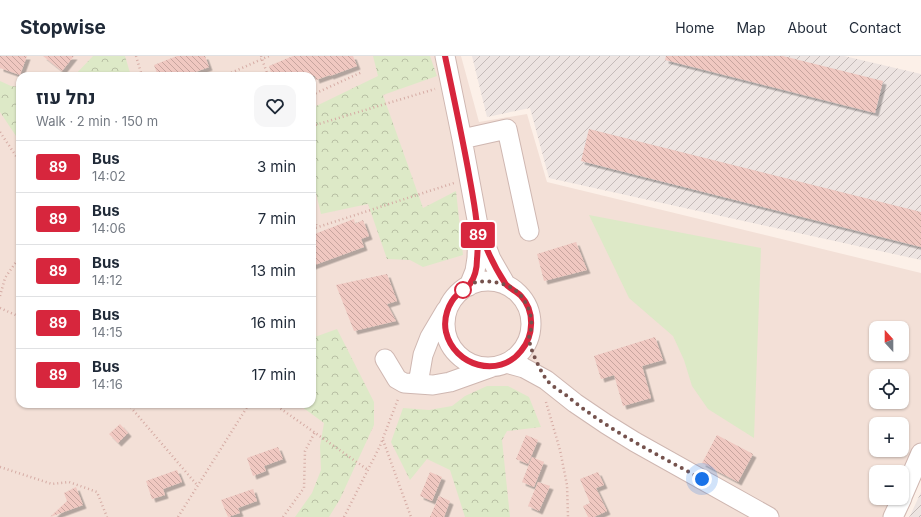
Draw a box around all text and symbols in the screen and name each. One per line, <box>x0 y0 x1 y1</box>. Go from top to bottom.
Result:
text: Stopwise <box>20 16 106 39</box>
text: Home <box>675 19 714 36</box>
text: Map <box>736 19 766 36</box>
text: About <box>788 19 827 36</box>
text: Contact <box>849 19 901 36</box>
button: heart <box>254 85 296 127</box>
text: נחל עוז <box>36 86 96 109</box>
text: Walk · 2 min · 150 m <box>36 113 158 129</box>
text: Bus <box>92 149 120 168</box>
text: 3 min <box>257 157 296 176</box>
text: 89 <box>49 158 67 175</box>
text: 14:02 <box>92 168 126 184</box>
text: Bus <box>92 201 120 220</box>
text: 7 min <box>258 209 296 228</box>
text: 89 <box>49 210 67 227</box>
text: 14:06 <box>92 220 126 236</box>
line badge: 89 <box>460 222 496 248</box>
text: 89 <box>469 226 487 243</box>
text: Bus <box>92 253 120 272</box>
text: 13 min <box>251 261 296 280</box>
text: 89 <box>49 262 67 279</box>
text: 14:12 <box>92 272 123 288</box>
unlabelled marker <box>454 281 472 299</box>
text: Bus <box>92 305 120 324</box>
text: 16 min <box>251 313 296 332</box>
text: 89 <box>49 314 67 331</box>
north arrow <box>869 321 909 361</box>
map controls <box>869 321 909 505</box>
text: 14:15 <box>92 324 123 340</box>
text: Bus <box>92 357 120 376</box>
text: 17 min <box>252 365 296 384</box>
text: 89 <box>49 366 67 383</box>
button: locate <box>869 369 909 409</box>
text: 14:16 <box>92 376 123 392</box>
button: + <box>869 417 909 457</box>
button: − <box>869 465 909 505</box>
your location <box>692 469 712 489</box>

